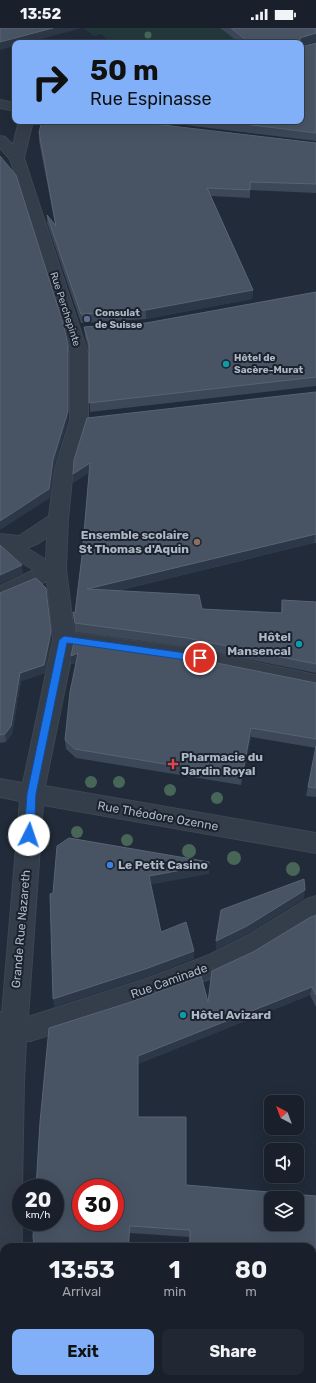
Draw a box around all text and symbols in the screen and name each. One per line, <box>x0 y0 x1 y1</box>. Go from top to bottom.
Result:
text: 13:52 <box>20 5 61 23</box>
text: 50 m <box>90 54 159 87</box>
icon: right <box>24 56 76 108</box>
text: Rue Espinasse <box>90 88 212 110</box>
street label: Rue Perchepinte <box>47 270 83 348</box>
place label: Consulat de Suisse <box>95 307 142 331</box>
marker: Consulat de Suisse <box>82 314 92 324</box>
place label: Hôtel de Sacère-Murat <box>234 352 304 376</box>
marker: Hôtel de Sacère-Murat <box>221 359 231 369</box>
place label: Ensemble scolaire St Thomas d'Aquin <box>79 528 189 556</box>
marker: Ensemble scolaire St Thomas d'Aquin <box>192 537 202 547</box>
place label: Hôtel Mansencal <box>227 630 291 658</box>
marker: Hôtel Mansencal <box>294 639 304 649</box>
pin <box>183 641 217 675</box>
icon: arrive <box>189 647 211 669</box>
place label: Pharmacie du Jardin Royal <box>181 750 263 778</box>
marker: Pharmacie du Jardin Royal <box>168 759 178 769</box>
street label: Rue Théodore Ozenne <box>97 798 220 834</box>
position arrow <box>8 814 50 856</box>
place label: Le Petit Casino <box>118 858 208 872</box>
marker: Le Petit Casino <box>105 860 115 870</box>
street label: Grande Rue Nazareth <box>9 869 33 989</box>
street label: Rue Caminade <box>129 961 210 1001</box>
place label: Hôtel Avizard <box>191 1008 271 1022</box>
marker: Hôtel Avizard <box>178 1010 188 1020</box>
north arrow <box>264 1095 304 1135</box>
map controls <box>264 1095 304 1231</box>
button: sound <box>264 1143 304 1183</box>
speed limit sign: 30 <box>72 1179 124 1231</box>
text: 20 <box>25 1188 51 1212</box>
button: layers <box>264 1191 304 1231</box>
text: km/h <box>26 1209 50 1221</box>
text: 13:53 <box>49 1256 115 1284</box>
text: 1 <box>169 1256 181 1284</box>
text: 80 <box>235 1256 267 1284</box>
text: Arrival <box>62 1284 101 1299</box>
text: min <box>163 1284 186 1299</box>
text: m <box>245 1284 257 1299</box>
button: Exit <box>12 1329 154 1375</box>
button: Share <box>162 1329 304 1375</box>

